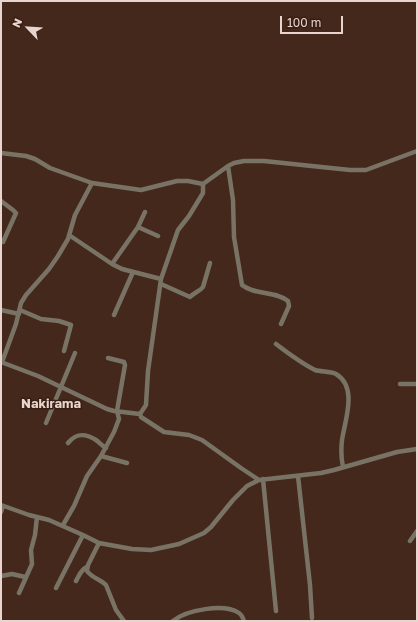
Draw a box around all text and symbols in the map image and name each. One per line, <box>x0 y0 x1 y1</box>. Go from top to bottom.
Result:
north arrow <box>8 8 48 48</box>
scale bar <box>282 8 345 34</box>
text: 100 m <box>287 15 321 30</box>
text: N <box>9 16 24 29</box>
district label: Nakirama <box>21 396 81 412</box>

